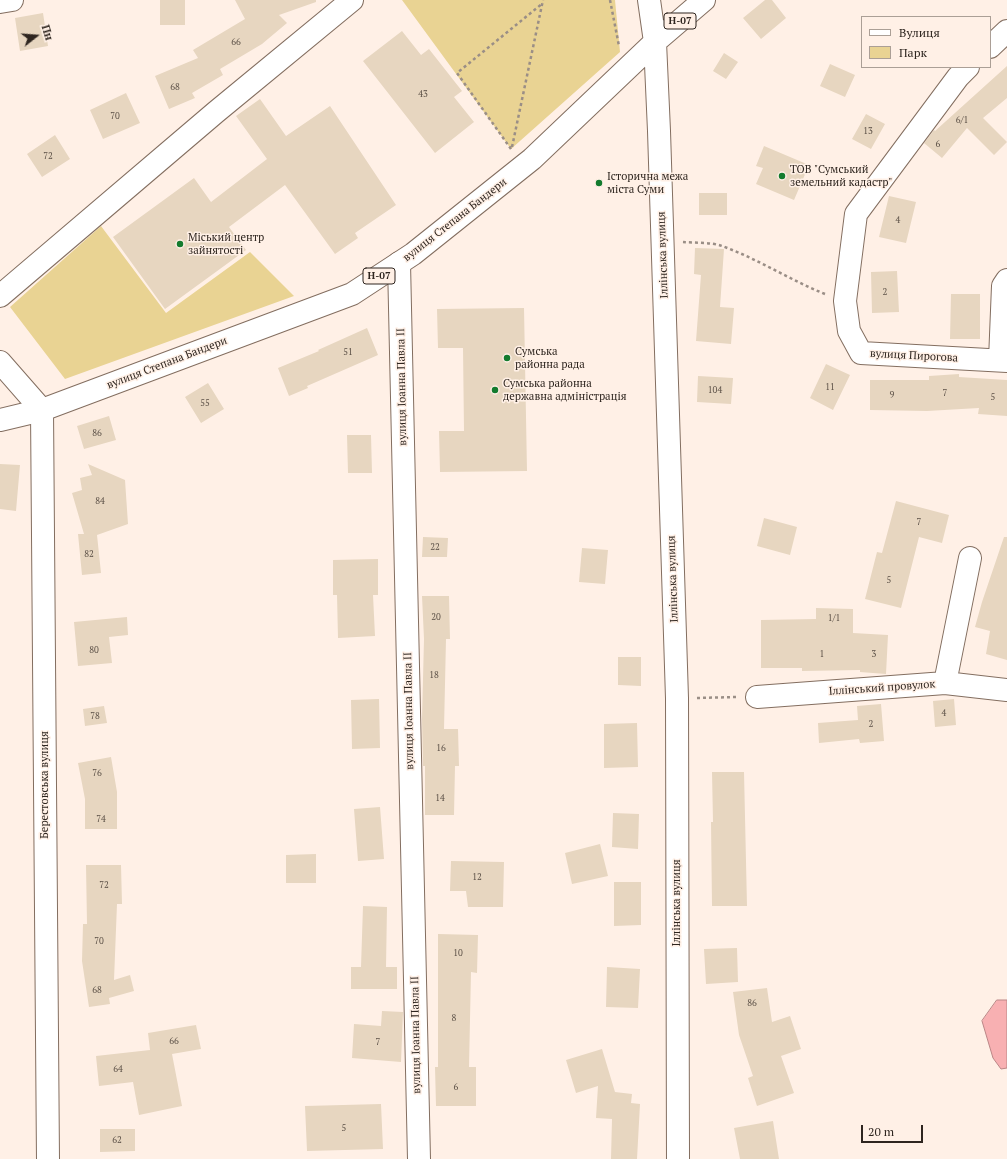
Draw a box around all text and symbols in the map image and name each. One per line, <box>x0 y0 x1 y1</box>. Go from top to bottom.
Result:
road number: Н-07 <box>664 13 696 29</box>
north arrow <box>16 16 56 56</box>
legend <box>861 16 991 68</box>
text: Пн <box>38 23 56 42</box>
text: Вулиця <box>899 25 940 40</box>
house number: 66 <box>231 37 241 47</box>
text: Парк <box>899 45 927 60</box>
house number: 68 <box>170 82 180 92</box>
house number: 43 <box>418 89 428 99</box>
house number: 70 <box>110 111 120 121</box>
house number: 6/1 <box>956 115 968 125</box>
house number: 13 <box>863 126 873 136</box>
house number: 6 <box>936 139 940 149</box>
house number: 72 <box>43 151 53 161</box>
place label: ТОВ "Сумський земельний кадастр" <box>790 163 892 189</box>
place label: Історична межа міста Суми <box>607 170 688 196</box>
marker: ТОВ "Сумський земельний кадастр" <box>777 171 787 181</box>
street label: вулиця Степана Бандери <box>401 175 509 265</box>
marker: Історична межа міста Суми <box>594 178 604 188</box>
street label: Іллінська вулиця <box>655 211 671 299</box>
house number: 4 <box>896 215 900 225</box>
place label: Міський центр зайнятості <box>188 231 264 257</box>
marker: Міський центр зайнятості <box>175 239 185 249</box>
road number: Н-07 <box>363 268 395 284</box>
house number: 2 <box>883 287 887 297</box>
street label: вулиця Іоанна Павла II <box>394 328 410 446</box>
street label: вулиця Степана Бандери <box>105 334 229 392</box>
place label: Сумська районна рада <box>515 345 585 371</box>
house number: 51 <box>343 347 353 357</box>
street label: вулиця Пирогова <box>870 347 958 365</box>
marker: Сумська районна рада <box>502 353 512 363</box>
place label: Сумська районна державна адміністрація <box>503 377 627 403</box>
house number: 11 <box>825 382 835 392</box>
marker: Сумська районна державна адміністрація <box>490 385 500 395</box>
house number: 104 <box>708 385 722 395</box>
house number: 7 <box>943 388 947 398</box>
house number: 9 <box>890 390 894 400</box>
house number: 5 <box>991 392 995 402</box>
house number: 55 <box>200 398 210 408</box>
house number: 86 <box>92 428 102 438</box>
house number: 84 <box>95 496 105 506</box>
house number: 7 <box>917 517 921 527</box>
street label: Іллінська вулиця <box>665 535 681 623</box>
house number: 22 <box>430 542 440 552</box>
house number: 82 <box>84 549 94 559</box>
house number: 5 <box>887 575 891 585</box>
house number: 20 <box>431 612 441 622</box>
house number: 1/1 <box>828 613 840 623</box>
house number: 80 <box>89 645 99 655</box>
house number: 1 <box>820 649 824 659</box>
house number: 3 <box>872 649 876 659</box>
street label: вулиця Іоанна Павла II <box>401 652 417 770</box>
house number: 18 <box>429 670 439 680</box>
street label: Іллінський провулок <box>828 678 936 698</box>
house number: 4 <box>942 708 946 718</box>
house number: 78 <box>90 711 100 721</box>
house number: 2 <box>869 719 873 729</box>
street label: Берестовська вулиця <box>38 731 52 839</box>
house number: 16 <box>436 743 446 753</box>
house number: 76 <box>92 768 102 778</box>
house number: 14 <box>435 793 445 803</box>
house number: 74 <box>96 814 106 824</box>
street label: Іллінська вулиця <box>670 859 684 947</box>
house number: 12 <box>472 872 482 882</box>
house number: 72 <box>99 880 109 890</box>
house number: 70 <box>94 936 104 946</box>
house number: 10 <box>453 948 463 958</box>
street label: вулиця Іоанна Павла II <box>408 976 424 1094</box>
house number: 68 <box>92 985 102 995</box>
house number: 86 <box>747 998 757 1008</box>
house number: 8 <box>452 1013 456 1023</box>
house number: 66 <box>169 1036 179 1046</box>
house number: 7 <box>376 1037 380 1047</box>
house number: 64 <box>113 1064 123 1074</box>
house number: 6 <box>454 1082 458 1092</box>
scale bar <box>863 1117 925 1143</box>
house number: 5 <box>342 1123 346 1133</box>
text: 20 m <box>868 1124 894 1139</box>
house number: 62 <box>112 1135 122 1145</box>

